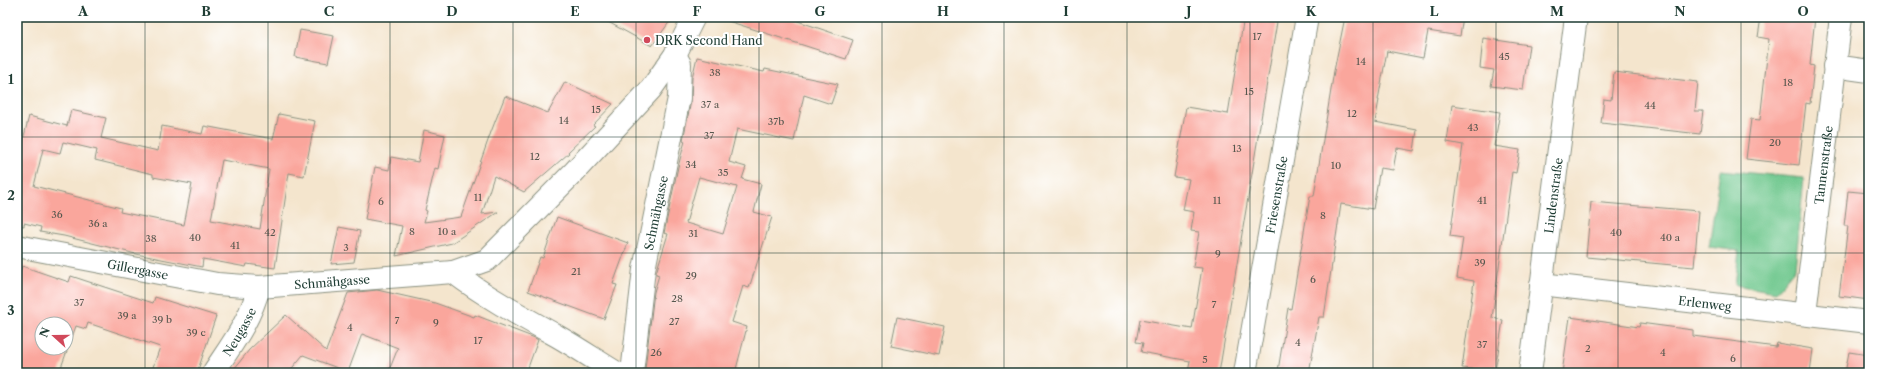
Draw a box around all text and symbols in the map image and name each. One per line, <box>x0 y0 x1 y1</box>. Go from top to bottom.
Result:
text: A <box>77 3 89 19</box>
text: B <box>201 3 211 19</box>
text: C <box>324 3 334 19</box>
text: D <box>446 3 458 19</box>
text: E <box>570 3 580 19</box>
text: F <box>693 3 702 19</box>
text: G <box>814 3 826 19</box>
text: H <box>937 3 949 19</box>
text: I <box>1063 3 1069 19</box>
text: J <box>1184 3 1192 19</box>
text: K <box>1306 3 1317 19</box>
text: L <box>1430 3 1439 19</box>
text: M <box>1550 3 1564 19</box>
text: N <box>1674 3 1686 19</box>
text: O <box>1797 3 1809 19</box>
house number: 17 <box>1252 30 1262 43</box>
place label: DRK Second Hand <box>655 33 763 48</box>
marker: DRK Second Hand <box>642 35 652 45</box>
house number: 45 <box>1498 50 1510 63</box>
house number: 14 <box>1356 55 1366 68</box>
house number: 38 <box>709 66 721 79</box>
text: 1 <box>8 71 14 87</box>
house number: 18 <box>1783 76 1793 89</box>
house number: 15 <box>1244 85 1254 98</box>
house number: 37 a <box>701 98 720 111</box>
house number: 44 <box>1644 99 1656 112</box>
house number: 15 <box>591 103 601 116</box>
house number: 12 <box>1347 107 1357 120</box>
house number: 14 <box>559 114 569 127</box>
house number: 37b <box>768 115 784 128</box>
house number: 43 <box>1467 121 1479 134</box>
street label: Tannenstraße <box>1811 125 1835 205</box>
house number: 37 <box>704 129 714 142</box>
house number: 20 <box>1769 136 1781 149</box>
house number: 13 <box>1232 142 1242 155</box>
house number: 12 <box>530 150 540 163</box>
street label: Friesenstraße <box>1262 154 1290 235</box>
street label: Lindenstraße <box>1541 156 1565 234</box>
house number: 34 <box>685 158 697 171</box>
house number: 10 <box>1331 159 1341 172</box>
house number: 35 <box>718 166 728 179</box>
street label: Schmähgasse <box>641 174 671 252</box>
text: 2 <box>7 187 15 203</box>
house number: 11 <box>474 191 483 204</box>
house number: 11 <box>1213 194 1222 207</box>
house number: 41 <box>1477 194 1488 207</box>
house number: 6 <box>378 195 384 208</box>
house number: 36 <box>51 208 63 221</box>
house number: 8 <box>1320 209 1326 222</box>
house number: 36 a <box>88 217 108 230</box>
house number: 8 <box>409 225 415 238</box>
house number: 10 a <box>438 225 457 238</box>
house number: 42 <box>264 226 276 239</box>
house number: 40 <box>1610 226 1622 239</box>
house number: 31 <box>688 227 699 240</box>
house number: 40 <box>189 231 201 244</box>
house number: 40 a <box>1660 231 1681 244</box>
house number: 38 <box>145 232 157 245</box>
house number: 41 <box>230 239 241 252</box>
house number: 3 <box>343 241 349 254</box>
house number: 9 <box>1215 247 1221 260</box>
street label: Gillergasse <box>106 256 170 282</box>
house number: 39 <box>1474 256 1486 269</box>
house number: 21 <box>571 265 582 278</box>
house number: 29 <box>685 269 697 282</box>
street label: Schmähgasse <box>294 271 371 292</box>
house number: 6 <box>1310 273 1316 286</box>
house number: 28 <box>671 292 683 305</box>
street label: Erlenweg <box>1677 292 1733 314</box>
house number: 37 <box>74 296 84 309</box>
house number: 7 <box>1212 298 1217 311</box>
text: 3 <box>7 302 15 318</box>
street label: Neugasse <box>219 305 259 359</box>
house number: 39 a <box>117 309 137 322</box>
house number: 39 b <box>152 313 172 326</box>
house number: 7 <box>395 314 400 327</box>
house number: 27 <box>669 315 679 328</box>
north arrow <box>34 316 74 356</box>
house number: 9 <box>433 316 439 329</box>
house number: 4 <box>347 321 353 334</box>
text: N <box>36 325 53 339</box>
house number: 39 c <box>186 326 206 339</box>
house number: 17 <box>473 334 483 347</box>
house number: 4 <box>1295 336 1301 349</box>
house number: 37 <box>1477 338 1487 351</box>
house number: 2 <box>1585 342 1591 355</box>
house number: 26 <box>650 346 662 359</box>
house number: 4 <box>1660 346 1666 359</box>
house number: 6 <box>1730 352 1736 365</box>
house number: 5 <box>1202 353 1208 366</box>

